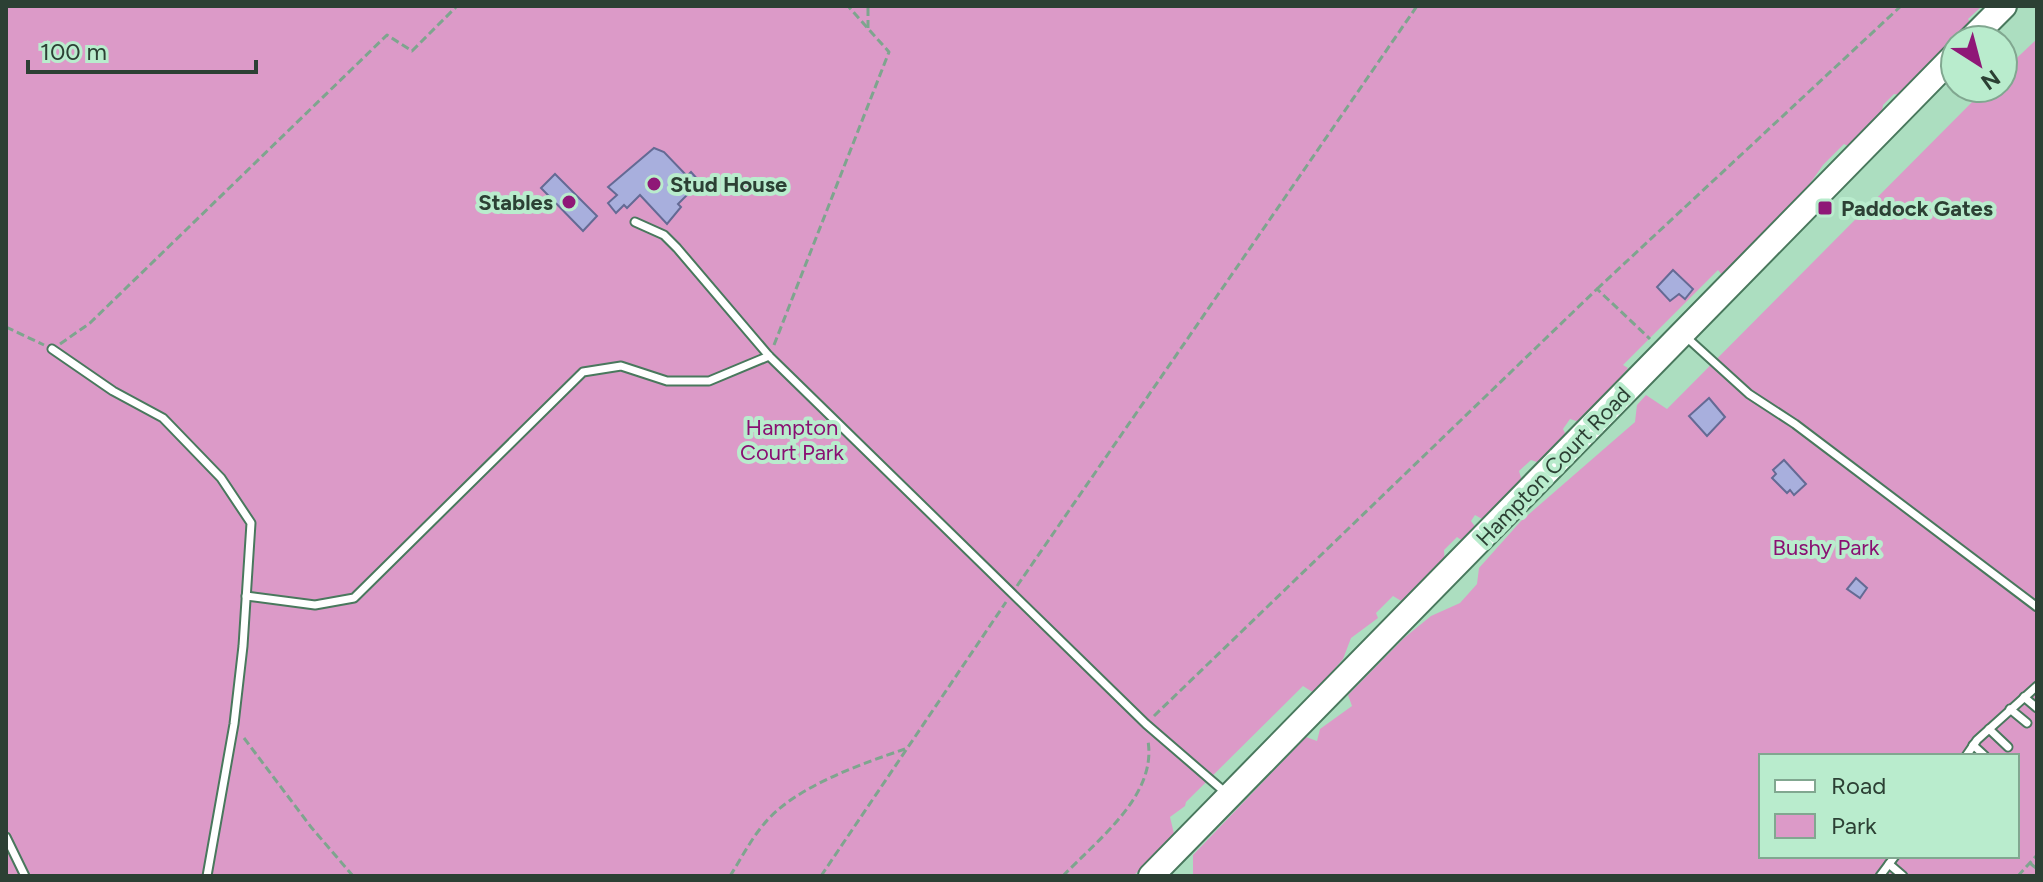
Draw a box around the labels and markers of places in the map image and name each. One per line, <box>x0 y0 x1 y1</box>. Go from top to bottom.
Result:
place label: Stud House <box>670 171 787 198</box>
marker: Stud House <box>645 175 663 193</box>
place label: Stables <box>478 189 553 216</box>
marker: Stables <box>560 193 578 211</box>
place label: Paddock Gates <box>1841 195 1993 222</box>
marker: Paddock Gates <box>1816 199 1834 217</box>

